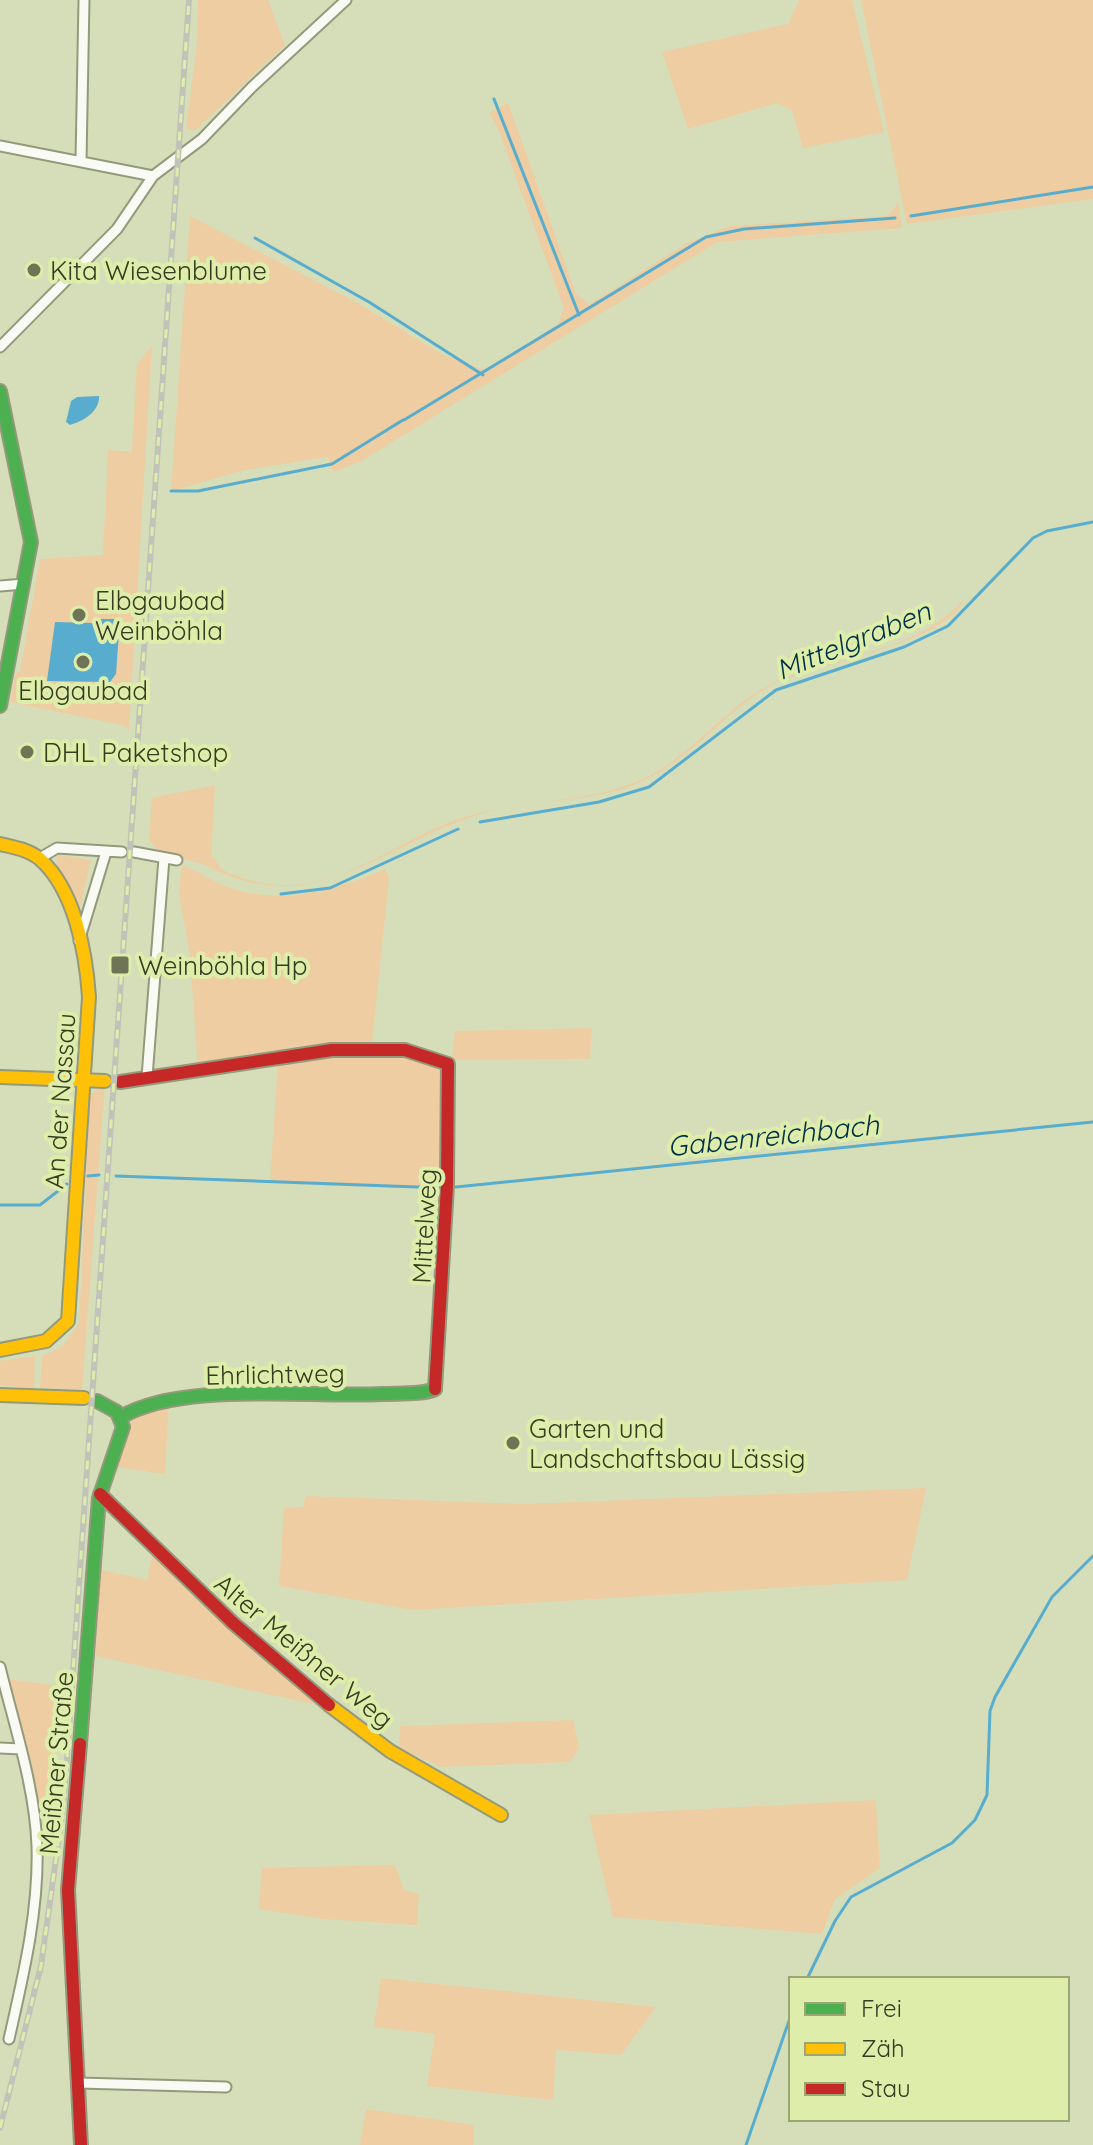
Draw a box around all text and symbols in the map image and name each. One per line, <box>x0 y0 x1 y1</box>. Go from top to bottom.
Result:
place label: Kita Wiesenblume <box>50 254 267 287</box>
marker: Kita Wiesenblume <box>25 261 43 279</box>
place label: Elbgaubad Weinböhla <box>95 584 225 647</box>
water label: Mittelgraben <box>770 593 936 687</box>
marker: Elbgaubad Weinböhla <box>70 606 88 624</box>
marker: Elbgaubad <box>74 653 92 671</box>
place label: Elbgaubad <box>18 674 148 707</box>
place label: DHL Paketshop <box>43 736 228 769</box>
marker: DHL Paketshop <box>18 743 36 761</box>
place label: Weinböhla Hp <box>138 949 308 982</box>
marker: Weinböhla Hp <box>109 954 131 976</box>
street label: An der Nassau <box>37 1012 83 1190</box>
water label: Gabenreichbach <box>665 1106 882 1164</box>
street label: Mittelweg <box>405 1168 443 1284</box>
street label: Ehrlichtweg <box>205 1356 345 1392</box>
place label: Garten und Landschaftsbau Lässig <box>529 1412 805 1475</box>
marker: Garten und Landschaftsbau Lässig <box>504 1434 522 1452</box>
street label: Alter Meißner Weg <box>208 1567 400 1735</box>
street label: Meißner Straße <box>32 1670 80 1856</box>
legend <box>789 1977 1069 2121</box>
text: Frei <box>861 1993 902 2023</box>
text: Zäh <box>861 2033 905 2063</box>
text: Stau <box>861 2073 911 2103</box>

